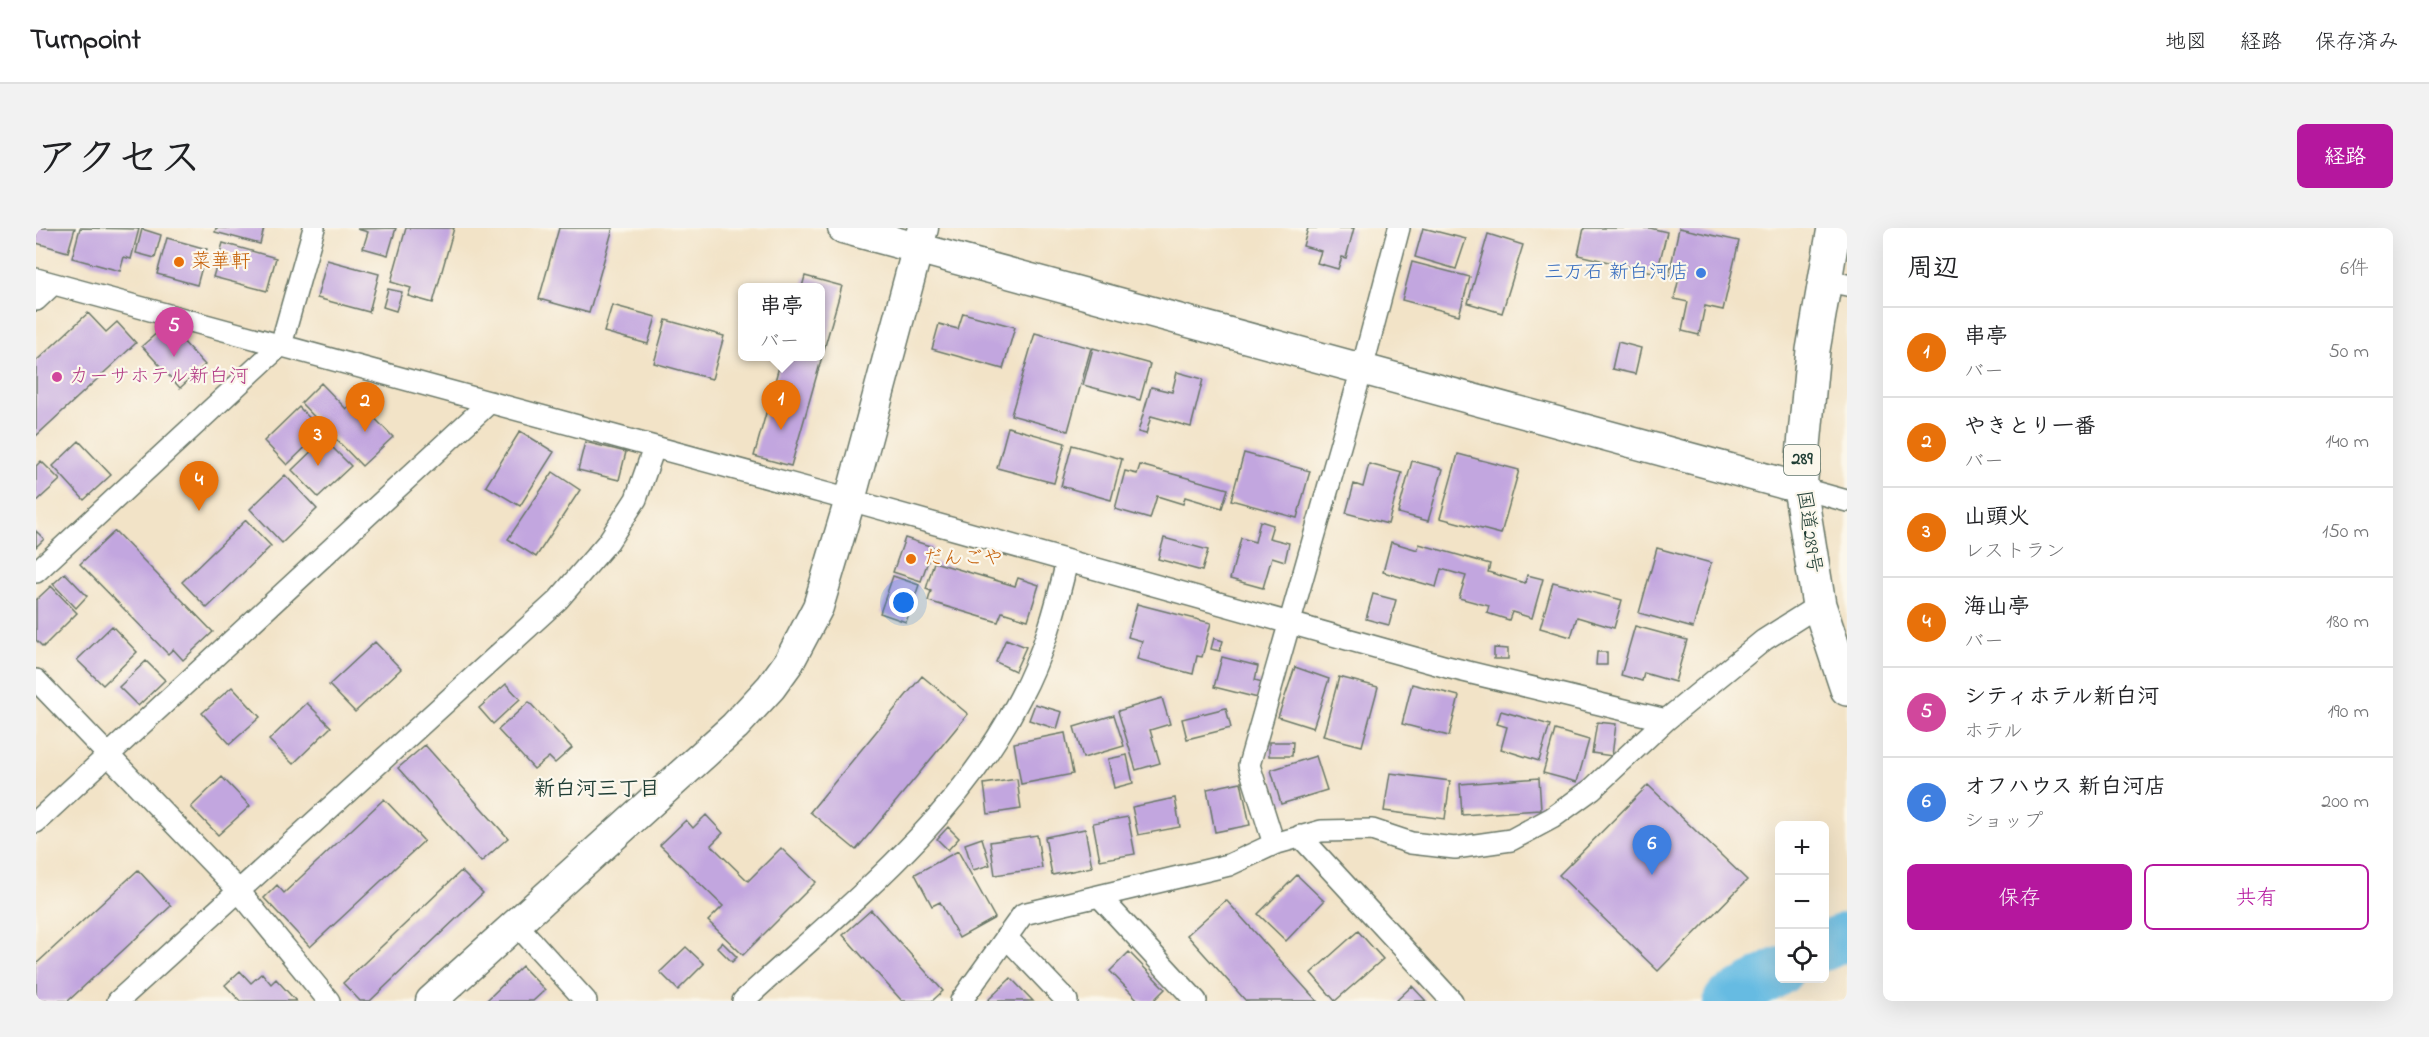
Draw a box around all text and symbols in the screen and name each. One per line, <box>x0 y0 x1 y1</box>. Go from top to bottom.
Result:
text: Turnpoint <box>30 21 141 62</box>
text: 地図 <box>2165 28 2207 58</box>
text: 経路 <box>2240 28 2282 58</box>
text: 保存済み <box>2315 28 2399 58</box>
button: 経路 <box>2297 124 2393 188</box>
text: アクセス <box>36 130 201 191</box>
place label: 菜華軒 <box>191 248 251 277</box>
text: 周辺 <box>1907 251 1959 289</box>
marker: 菜華軒 <box>172 255 186 269</box>
text: 6件 <box>2340 255 2369 284</box>
place label: 三万石 新白河店 <box>1544 259 1689 288</box>
marker: 三万石 新白河店 <box>1694 266 1708 280</box>
popup <box>738 283 825 361</box>
text: 串亭 <box>759 292 804 324</box>
pin: 5 <box>154 308 194 357</box>
text: 串亭 <box>1964 322 2008 354</box>
text: バー <box>759 328 799 357</box>
text: 1 <box>1923 338 1930 367</box>
text: 50 m <box>2328 338 2369 367</box>
text: バー <box>1964 358 2004 387</box>
place label: カーサホテル新白河 <box>69 363 249 392</box>
marker: カーサホテル新白河 <box>50 370 64 384</box>
pin: 1 <box>762 380 800 430</box>
pin: 2 <box>346 382 384 432</box>
text: やきとり一番 <box>1964 412 2096 444</box>
pin: 3 <box>298 416 338 466</box>
text: 2 <box>1922 428 1931 457</box>
text: 140 m <box>2325 428 2369 457</box>
road number: 289 <box>1784 445 1820 475</box>
text: バー <box>1964 448 2004 477</box>
pin: 4 <box>180 462 218 511</box>
street label: 国道289号 <box>1788 489 1828 575</box>
text: 山頭火 <box>1964 502 2030 534</box>
text: 3 <box>1922 518 1931 547</box>
text: 150 m <box>2322 518 2369 547</box>
text: レストラン <box>1964 538 2066 567</box>
place label: だんごや <box>923 545 1003 574</box>
marker: だんごや <box>904 552 918 566</box>
your location <box>889 588 918 617</box>
text: 海山亭 <box>1964 592 2030 624</box>
text: 4 <box>1922 608 1931 637</box>
text: 180 m <box>2326 608 2369 637</box>
text: バー <box>1964 628 2004 657</box>
text: シティホテル新白河 <box>1964 682 2159 714</box>
text: 5 <box>1921 698 1932 727</box>
text: 190 m <box>2327 698 2369 727</box>
text: ホテル <box>1964 718 2023 747</box>
text: オフハウス 新白河店 <box>1964 772 2166 804</box>
district label: 新白河三丁目 <box>534 775 660 805</box>
text: 6 <box>1922 788 1931 817</box>
text: 200 m <box>2321 788 2369 817</box>
text: ショップ <box>1964 808 2043 837</box>
map controls <box>1775 821 1829 983</box>
button: + <box>1775 821 1829 875</box>
pin: 6 <box>1632 826 1672 875</box>
button: 保存 <box>1907 864 2132 930</box>
button: 共有 <box>2144 864 2369 930</box>
button: − <box>1775 875 1829 929</box>
button: locate <box>1775 929 1829 983</box>

